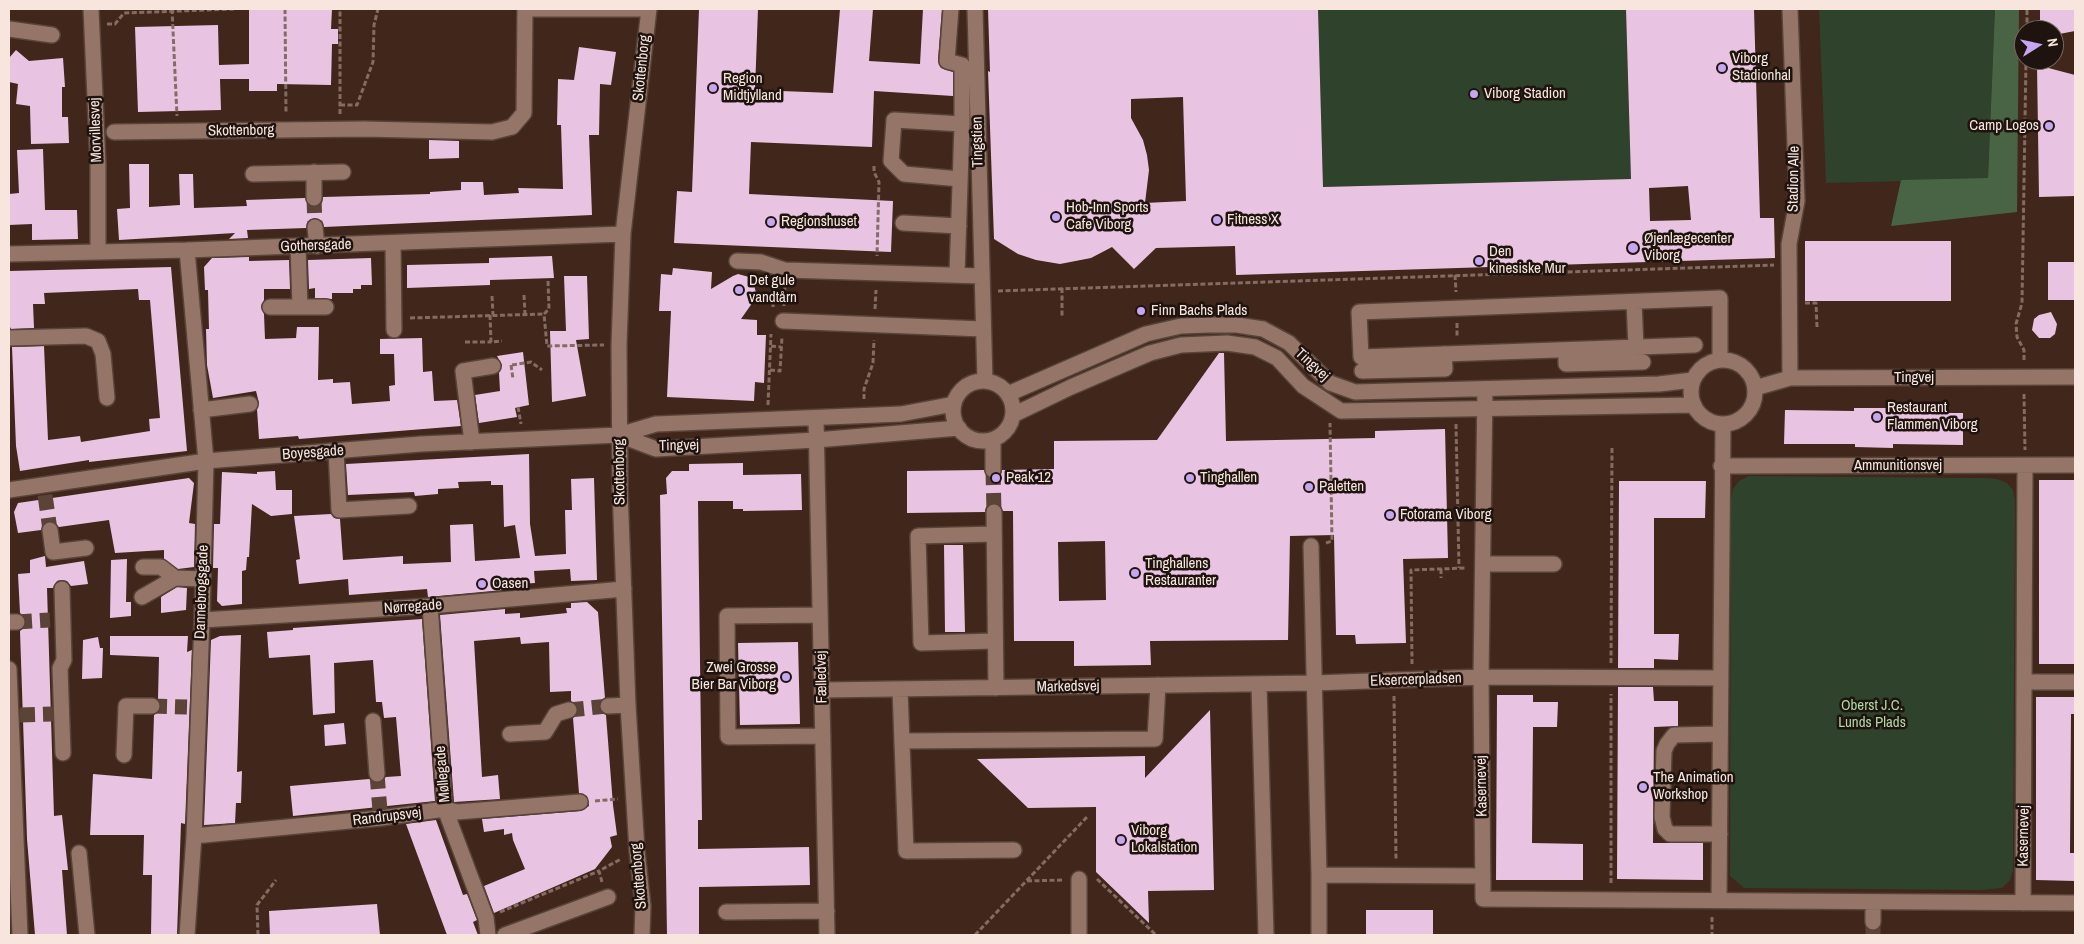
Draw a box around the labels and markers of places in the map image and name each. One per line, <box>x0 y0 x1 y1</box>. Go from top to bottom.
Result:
place label: Viborg Stadionhal <box>1732 50 1791 85</box>
marker: Viborg Stadionhal <box>1716 62 1728 74</box>
place label: Region Midtjylland <box>723 70 782 105</box>
marker: Region Midtjylland <box>707 82 719 94</box>
place label: Viborg Stadion <box>1484 85 1566 103</box>
marker: Viborg Stadion <box>1468 88 1480 100</box>
place label: Camp Logos <box>1969 117 2039 135</box>
marker: Camp Logos <box>2043 120 2055 132</box>
place label: Hob-Inn Sports Cafe Viborg <box>1066 199 1149 234</box>
marker: Hob-Inn Sports Cafe Viborg <box>1050 211 1062 223</box>
place label: Fitness X <box>1227 211 1279 229</box>
place label: Regionshuset <box>781 213 857 231</box>
marker: Fitness X <box>1211 214 1223 226</box>
marker: Regionshuset <box>765 216 777 228</box>
place label: Øjenlægecenter Viborg <box>1644 230 1732 265</box>
marker: Øjenlægecenter Viborg <box>1626 241 1640 255</box>
place label: Den kinesiske Mur <box>1489 243 1566 278</box>
marker: Den kinesiske Mur <box>1473 255 1485 267</box>
place label: Det gule vandtårn <box>749 272 797 307</box>
marker: Det gule vandtårn <box>733 284 745 296</box>
place label: Finn Bachs Plads <box>1151 302 1247 320</box>
marker: Finn Bachs Plads <box>1135 305 1147 317</box>
place label: Restaurant Flammen Viborg <box>1887 399 1978 434</box>
marker: Restaurant Flammen Viborg <box>1871 411 1883 423</box>
place label: Peak 12 <box>1006 469 1051 487</box>
place label: Tinghallen <box>1200 469 1257 487</box>
marker: Peak 12 <box>990 472 1002 484</box>
marker: Tinghallen <box>1184 472 1196 484</box>
place label: Paletten <box>1319 478 1364 496</box>
marker: Paletten <box>1303 481 1315 493</box>
place label: Fotorama Viborg <box>1400 506 1491 524</box>
marker: Fotorama Viborg <box>1384 509 1396 521</box>
place label: Tinghallens Restauranter <box>1145 555 1216 590</box>
marker: Tinghallens Restauranter <box>1129 567 1141 579</box>
place label: Oasen <box>492 575 528 593</box>
marker: Oasen <box>476 578 488 590</box>
place label: Zwei Grosse Bier Bar Viborg <box>691 659 776 694</box>
marker: Zwei Grosse Bier Bar Viborg <box>780 671 792 683</box>
place label: The Animation Workshop <box>1653 769 1734 804</box>
marker: The Animation Workshop <box>1637 781 1649 793</box>
place label: Viborg Lokalstation <box>1131 822 1197 857</box>
marker: Viborg Lokalstation <box>1115 834 1127 846</box>

